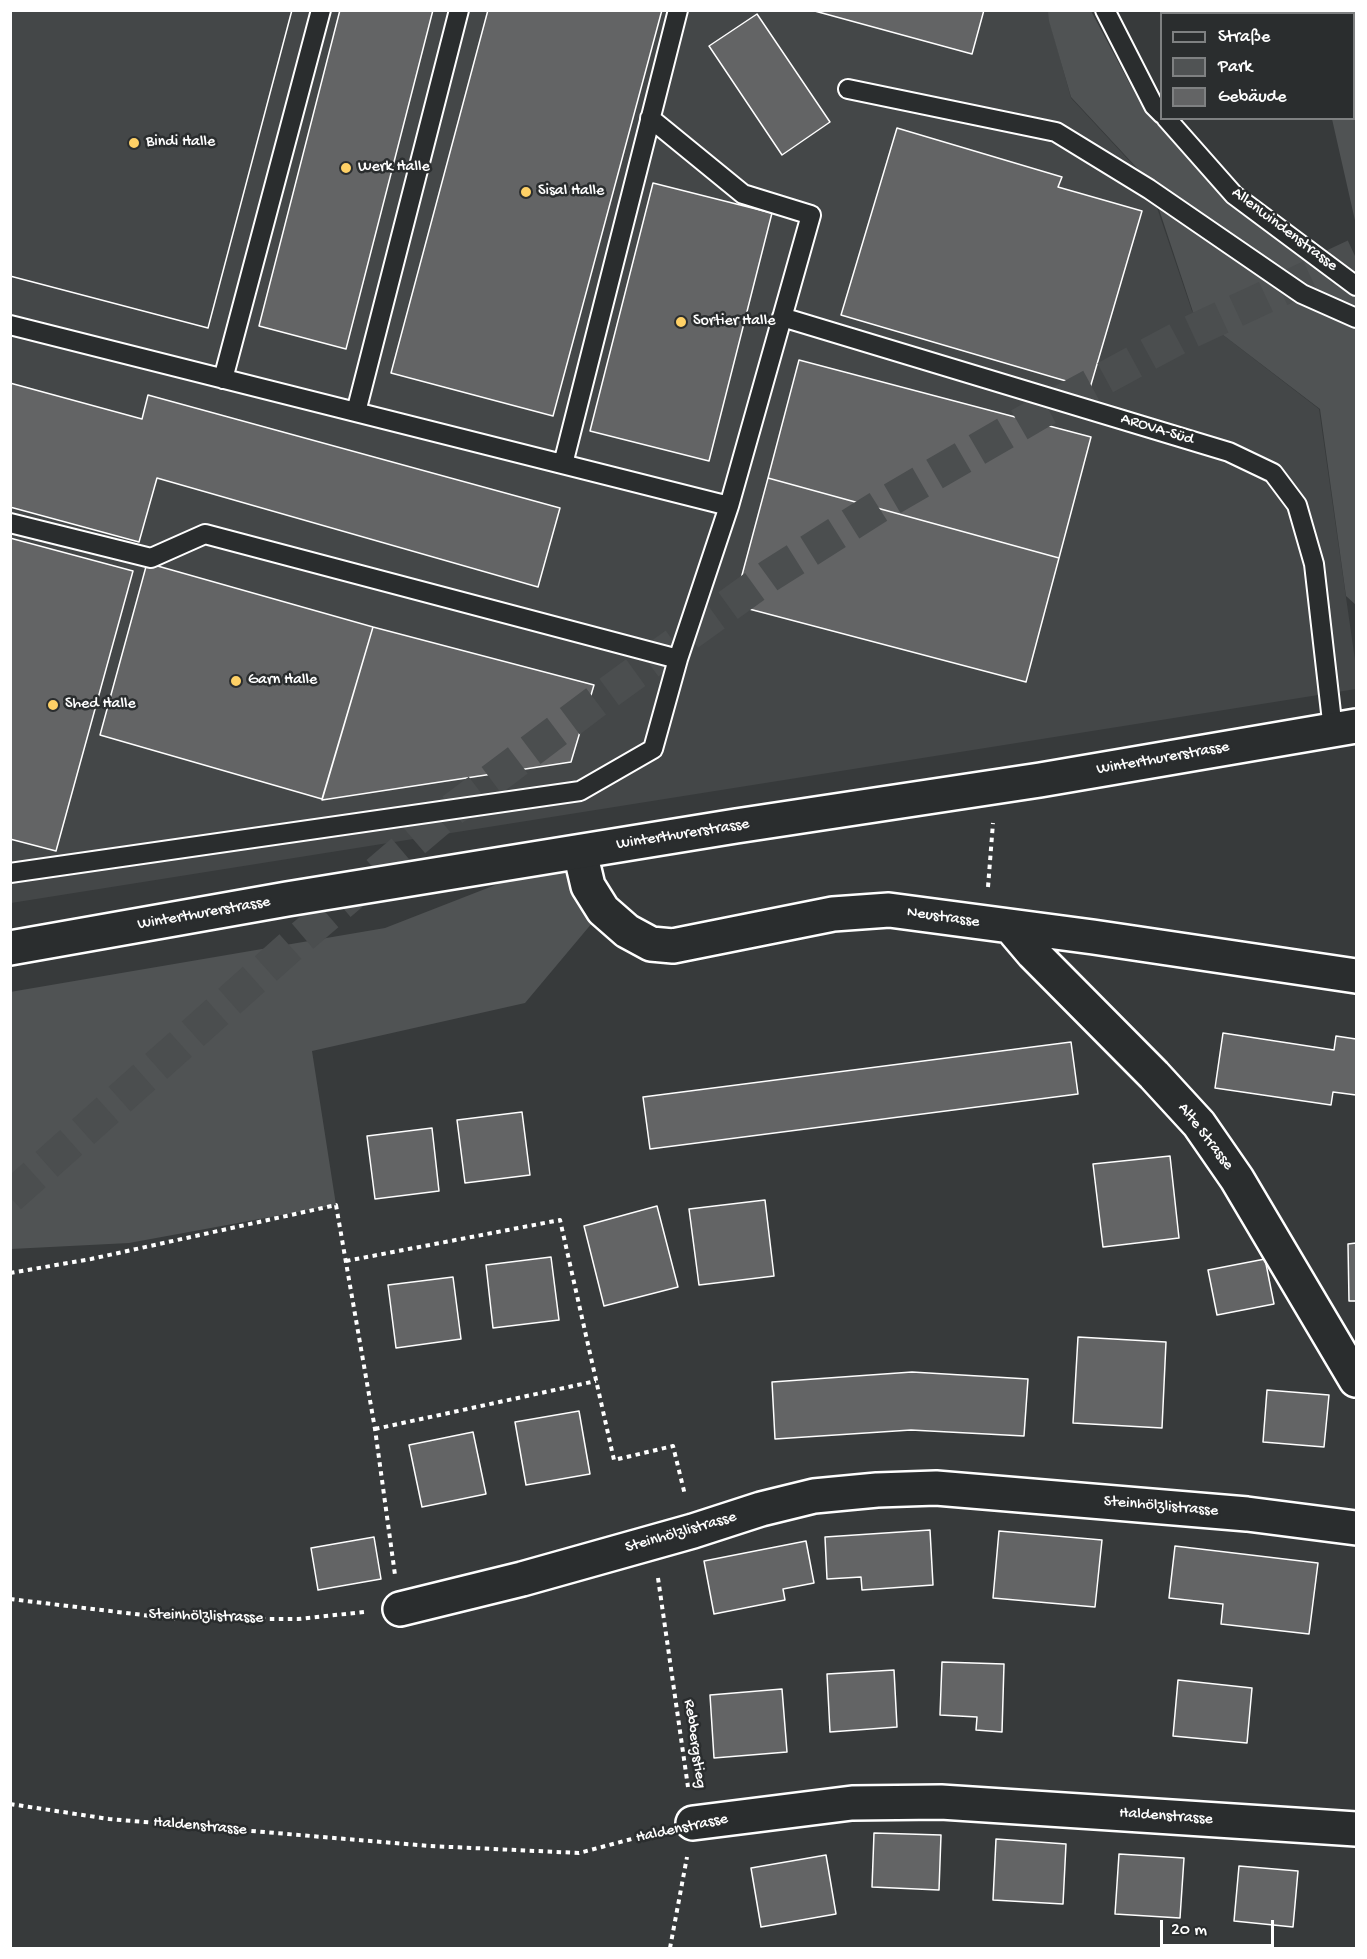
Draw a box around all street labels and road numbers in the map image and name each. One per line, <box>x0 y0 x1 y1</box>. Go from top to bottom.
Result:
street label: Allenwindenstrasse <box>1227 184 1341 276</box>
street label: AROVA-Süd <box>1118 410 1196 450</box>
street label: Winterthurerstrasse <box>1095 738 1231 780</box>
street label: Winterthurerstrasse <box>615 815 751 855</box>
street label: Winterthurerstrasse <box>136 893 272 935</box>
street label: Neustrasse <box>905 903 981 933</box>
street label: Alte Strasse <box>1173 1100 1237 1174</box>
street label: Steinhölzlistrasse <box>1103 1492 1219 1522</box>
street label: Steinhölzlistrasse <box>623 1508 739 1558</box>
street label: Steinhölzlistrasse <box>148 1605 264 1629</box>
street label: Rebbergstieg <box>678 1698 710 1790</box>
street label: Haldenstrasse <box>1119 1804 1213 1830</box>
street label: Haldenstrasse <box>634 1810 730 1848</box>
street label: Haldenstrasse <box>152 1813 248 1841</box>

